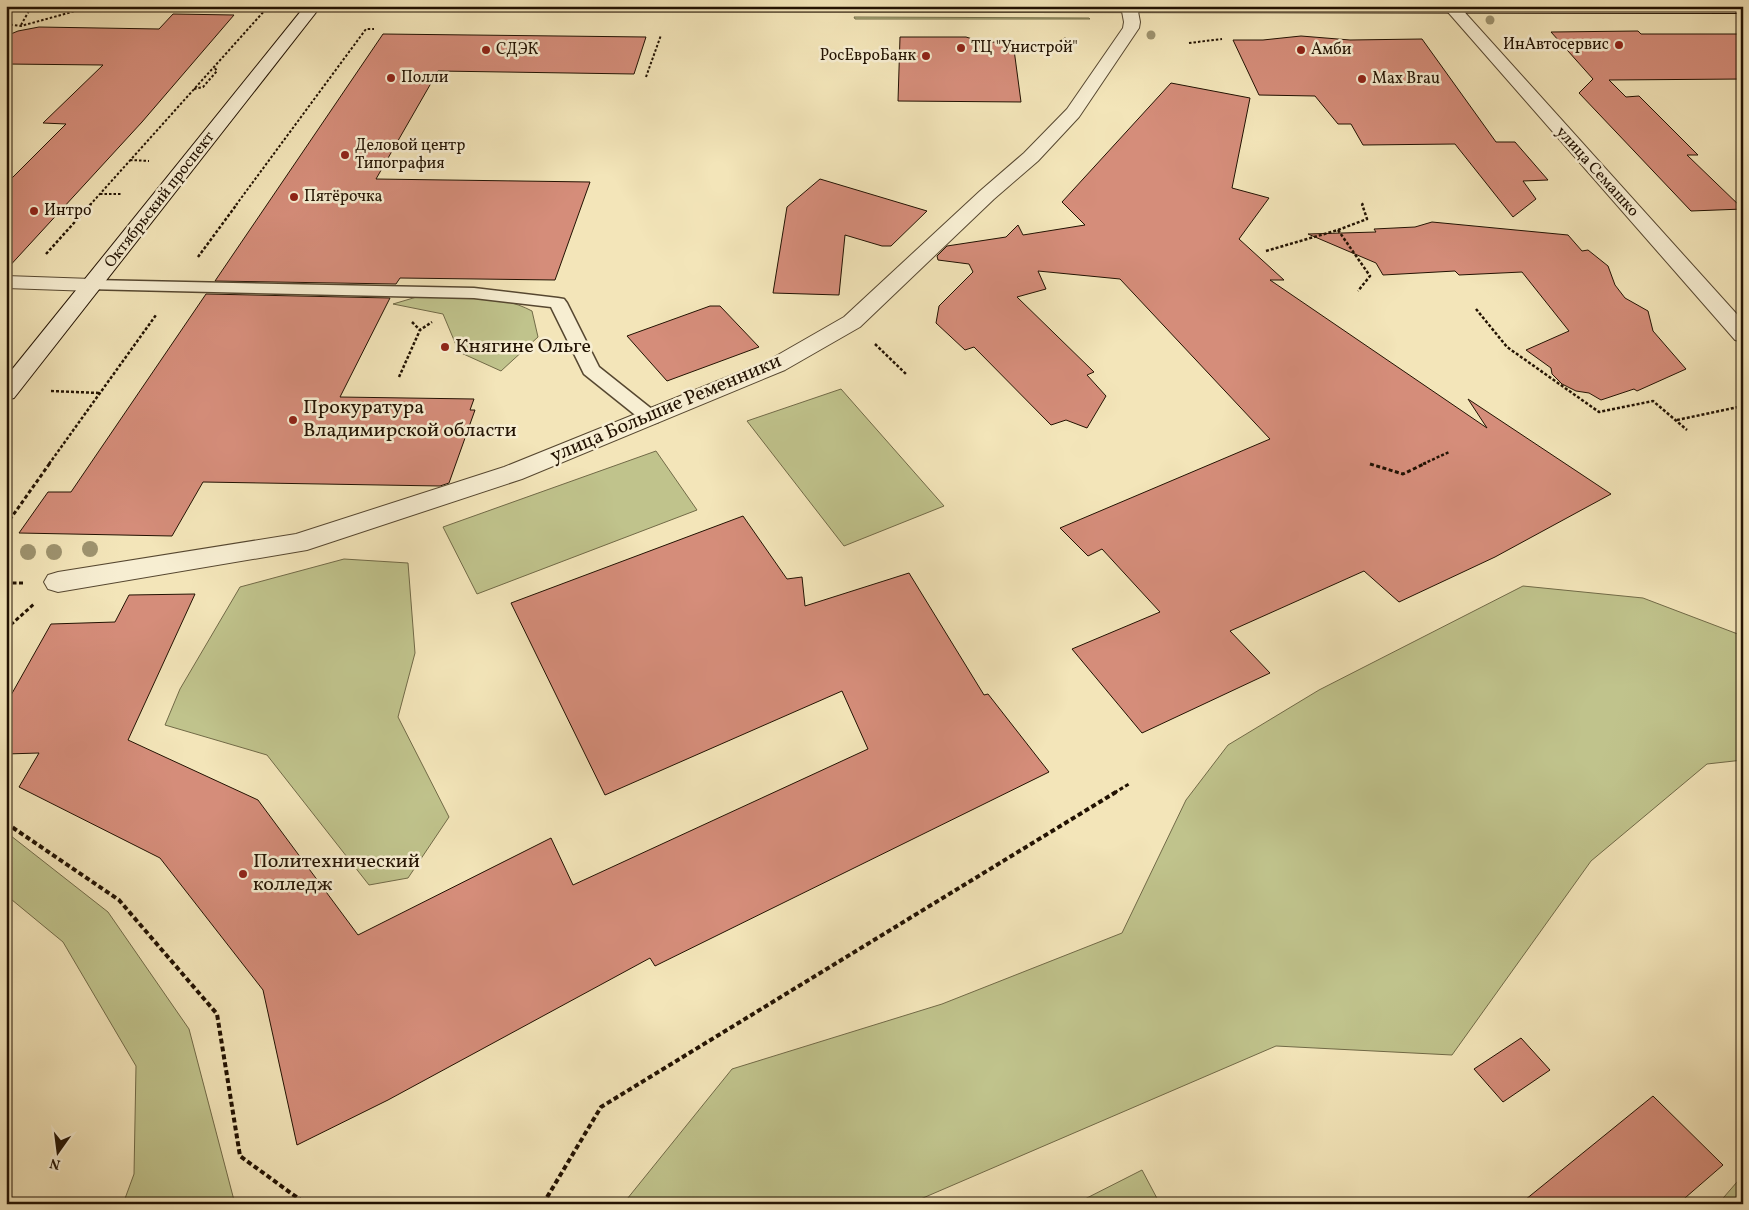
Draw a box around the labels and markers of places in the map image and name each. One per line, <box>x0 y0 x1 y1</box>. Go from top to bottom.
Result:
place label: ИнАвтосервис <box>1503 34 1609 56</box>
place label: ТЦ "Унистрой" <box>971 37 1078 59</box>
place label: СДЭК <box>496 39 539 61</box>
place label: Амби <box>1311 39 1352 61</box>
marker: ИнАвтосервис <box>1613 39 1625 51</box>
marker: ТЦ "Унистрой" <box>955 42 967 54</box>
marker: СДЭК <box>480 44 492 56</box>
marker: Амби <box>1295 44 1307 56</box>
place label: РосЕвроБанк <box>820 45 916 67</box>
marker: РосЕвроБанк <box>920 50 932 62</box>
place label: Полли <box>401 67 449 89</box>
place label: Max Brau <box>1372 68 1440 90</box>
marker: Полли <box>385 72 397 84</box>
marker: Max Brau <box>1356 73 1368 85</box>
place label: Деловой центр Типография <box>355 135 465 175</box>
marker: Деловой центр Типография <box>339 149 351 161</box>
place label: Пятёрочка <box>304 186 383 208</box>
marker: Пятёрочка <box>288 191 300 203</box>
place label: Интро <box>44 200 91 222</box>
marker: Интро <box>28 205 40 217</box>
place label: Княгине Ольге <box>455 333 591 361</box>
marker: Княгине Ольге <box>439 341 451 353</box>
place label: Прокуратура Владимирской области <box>303 394 517 445</box>
marker: Прокуратура Владимирской области <box>287 414 299 426</box>
place label: Политехнический колледж <box>253 848 420 899</box>
marker: Политехнический колледж <box>237 868 249 880</box>

